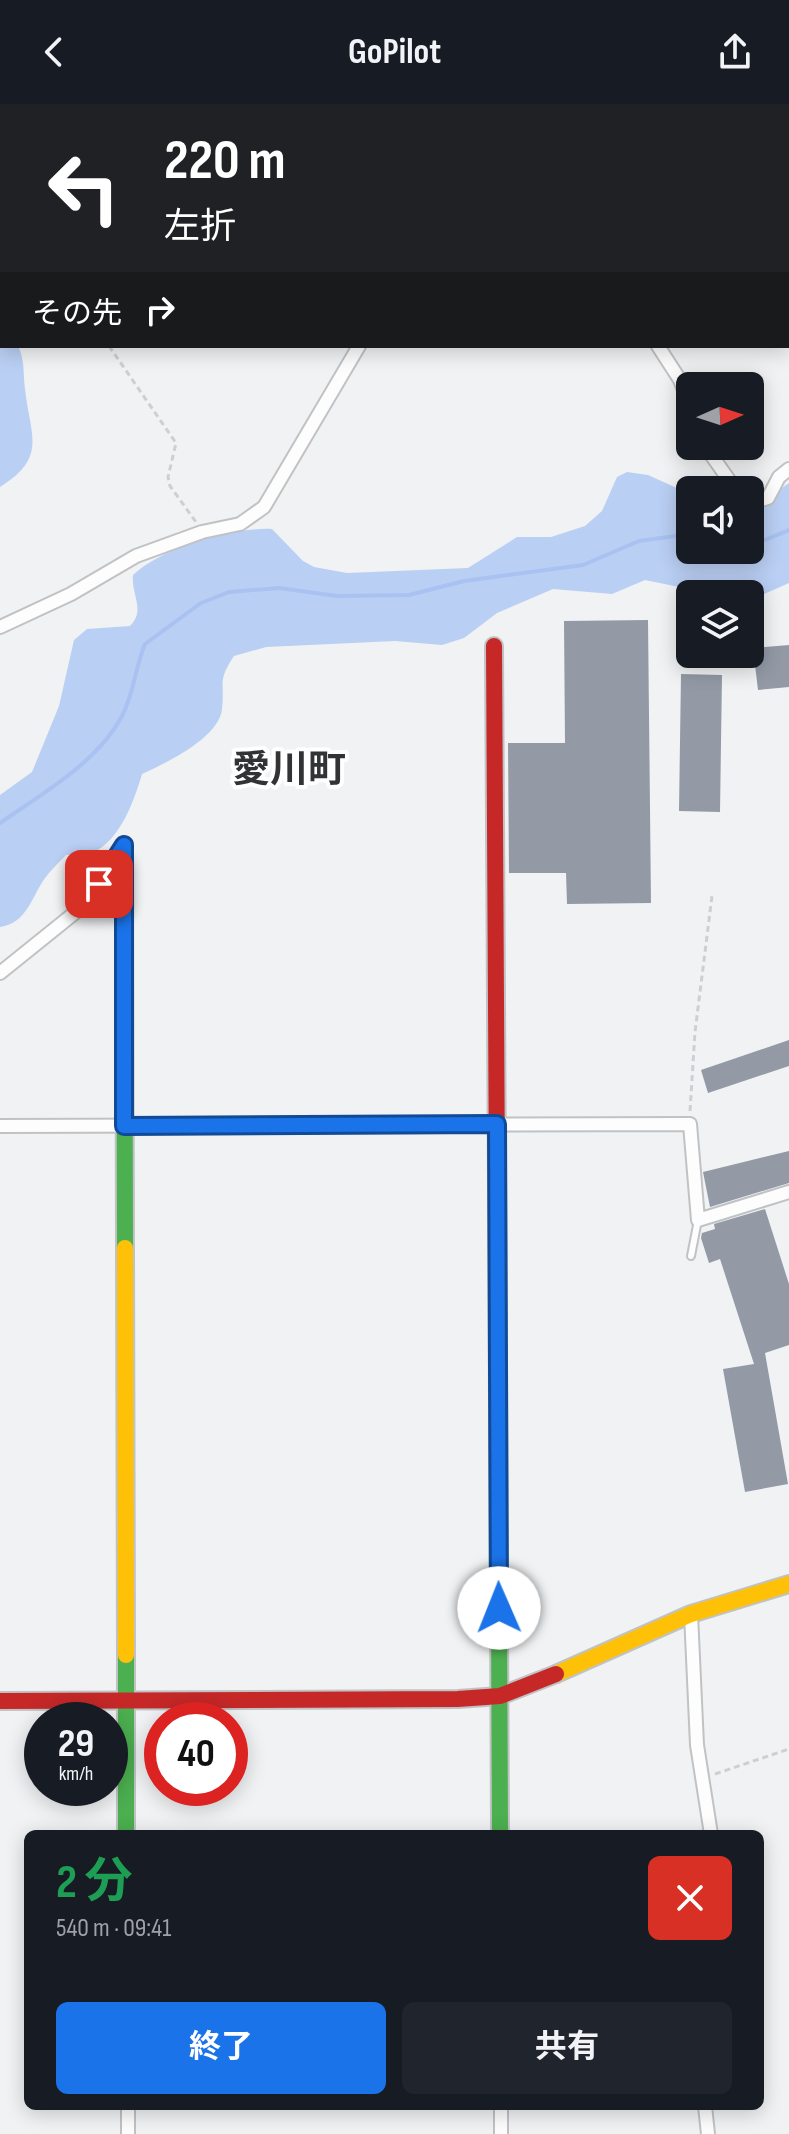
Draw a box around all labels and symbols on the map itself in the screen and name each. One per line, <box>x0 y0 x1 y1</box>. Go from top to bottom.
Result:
north arrow <box>676 372 764 460</box>
district label: 愛川町 <box>232 748 346 793</box>
pin <box>65 850 133 918</box>
position arrow <box>457 1566 541 1650</box>
speed limit sign: 40 <box>144 1702 248 1806</box>

